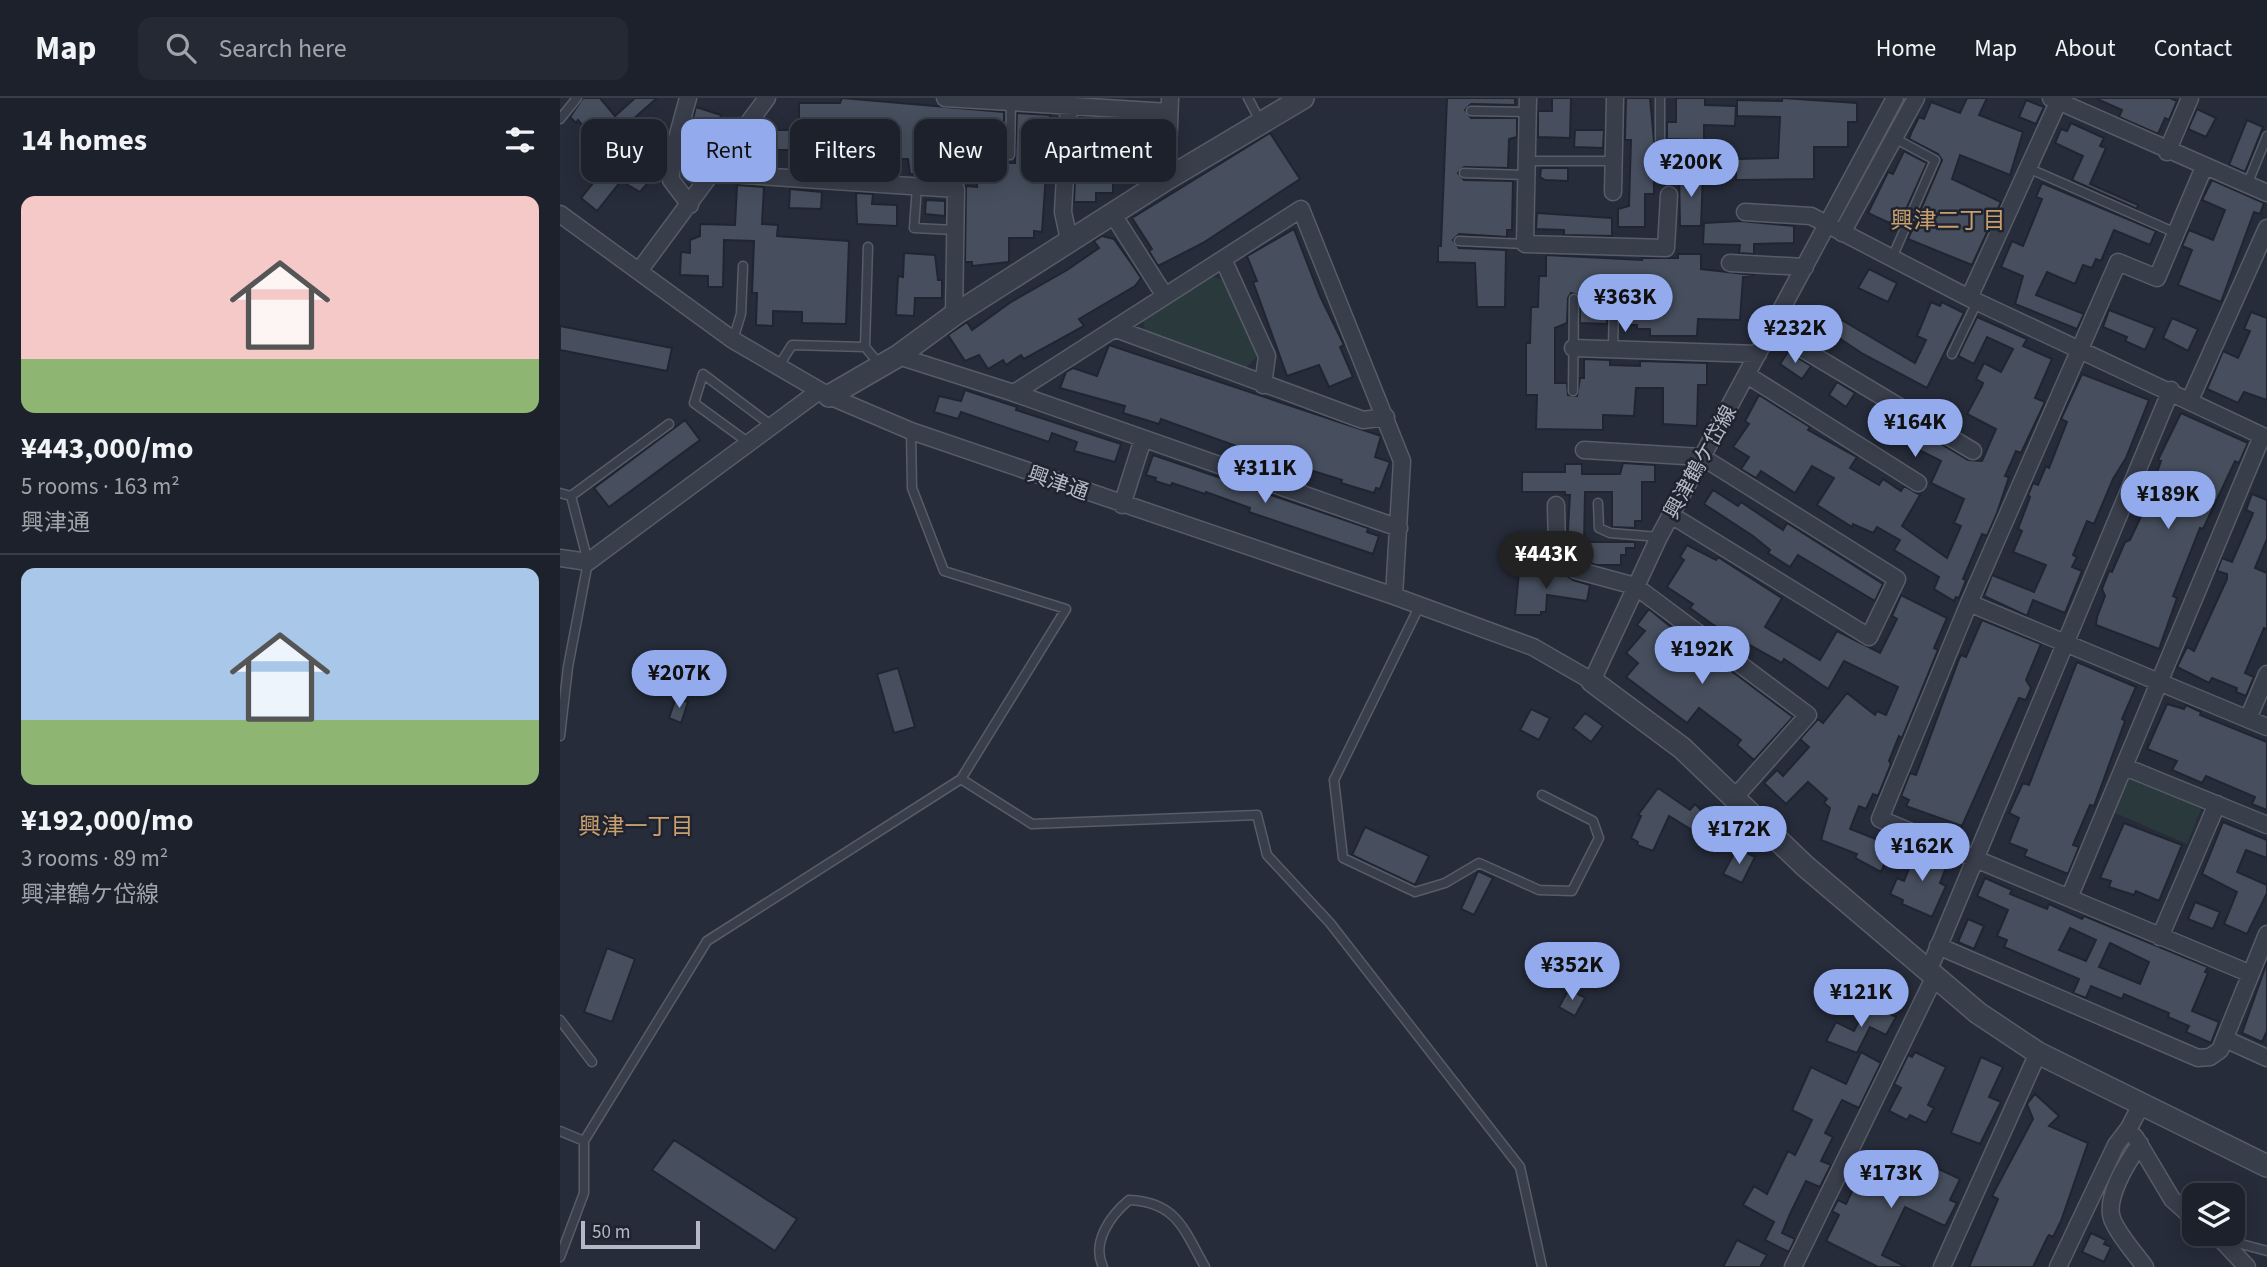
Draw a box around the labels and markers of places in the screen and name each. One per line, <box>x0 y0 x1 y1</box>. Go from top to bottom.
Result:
pin: ¥200K <box>1642 140 1740 199</box>
pin: ¥363K <box>1576 274 1674 334</box>
pin: ¥232K <box>1746 306 1844 365</box>
pin: ¥164K <box>1866 400 1964 459</box>
pin: ¥311K <box>1216 446 1314 505</box>
pin: ¥189K <box>2119 472 2217 531</box>
pin: ¥443K <box>1497 532 1595 591</box>
pin: ¥192K <box>1653 626 1751 686</box>
pin: ¥207K <box>630 650 728 710</box>
pin: ¥172K <box>1690 806 1788 866</box>
pin: ¥162K <box>1873 824 1971 883</box>
pin: ¥352K <box>1523 942 1621 1002</box>
pin: ¥121K <box>1812 970 1910 1029</box>
pin: ¥173K <box>1842 1150 1940 1210</box>

